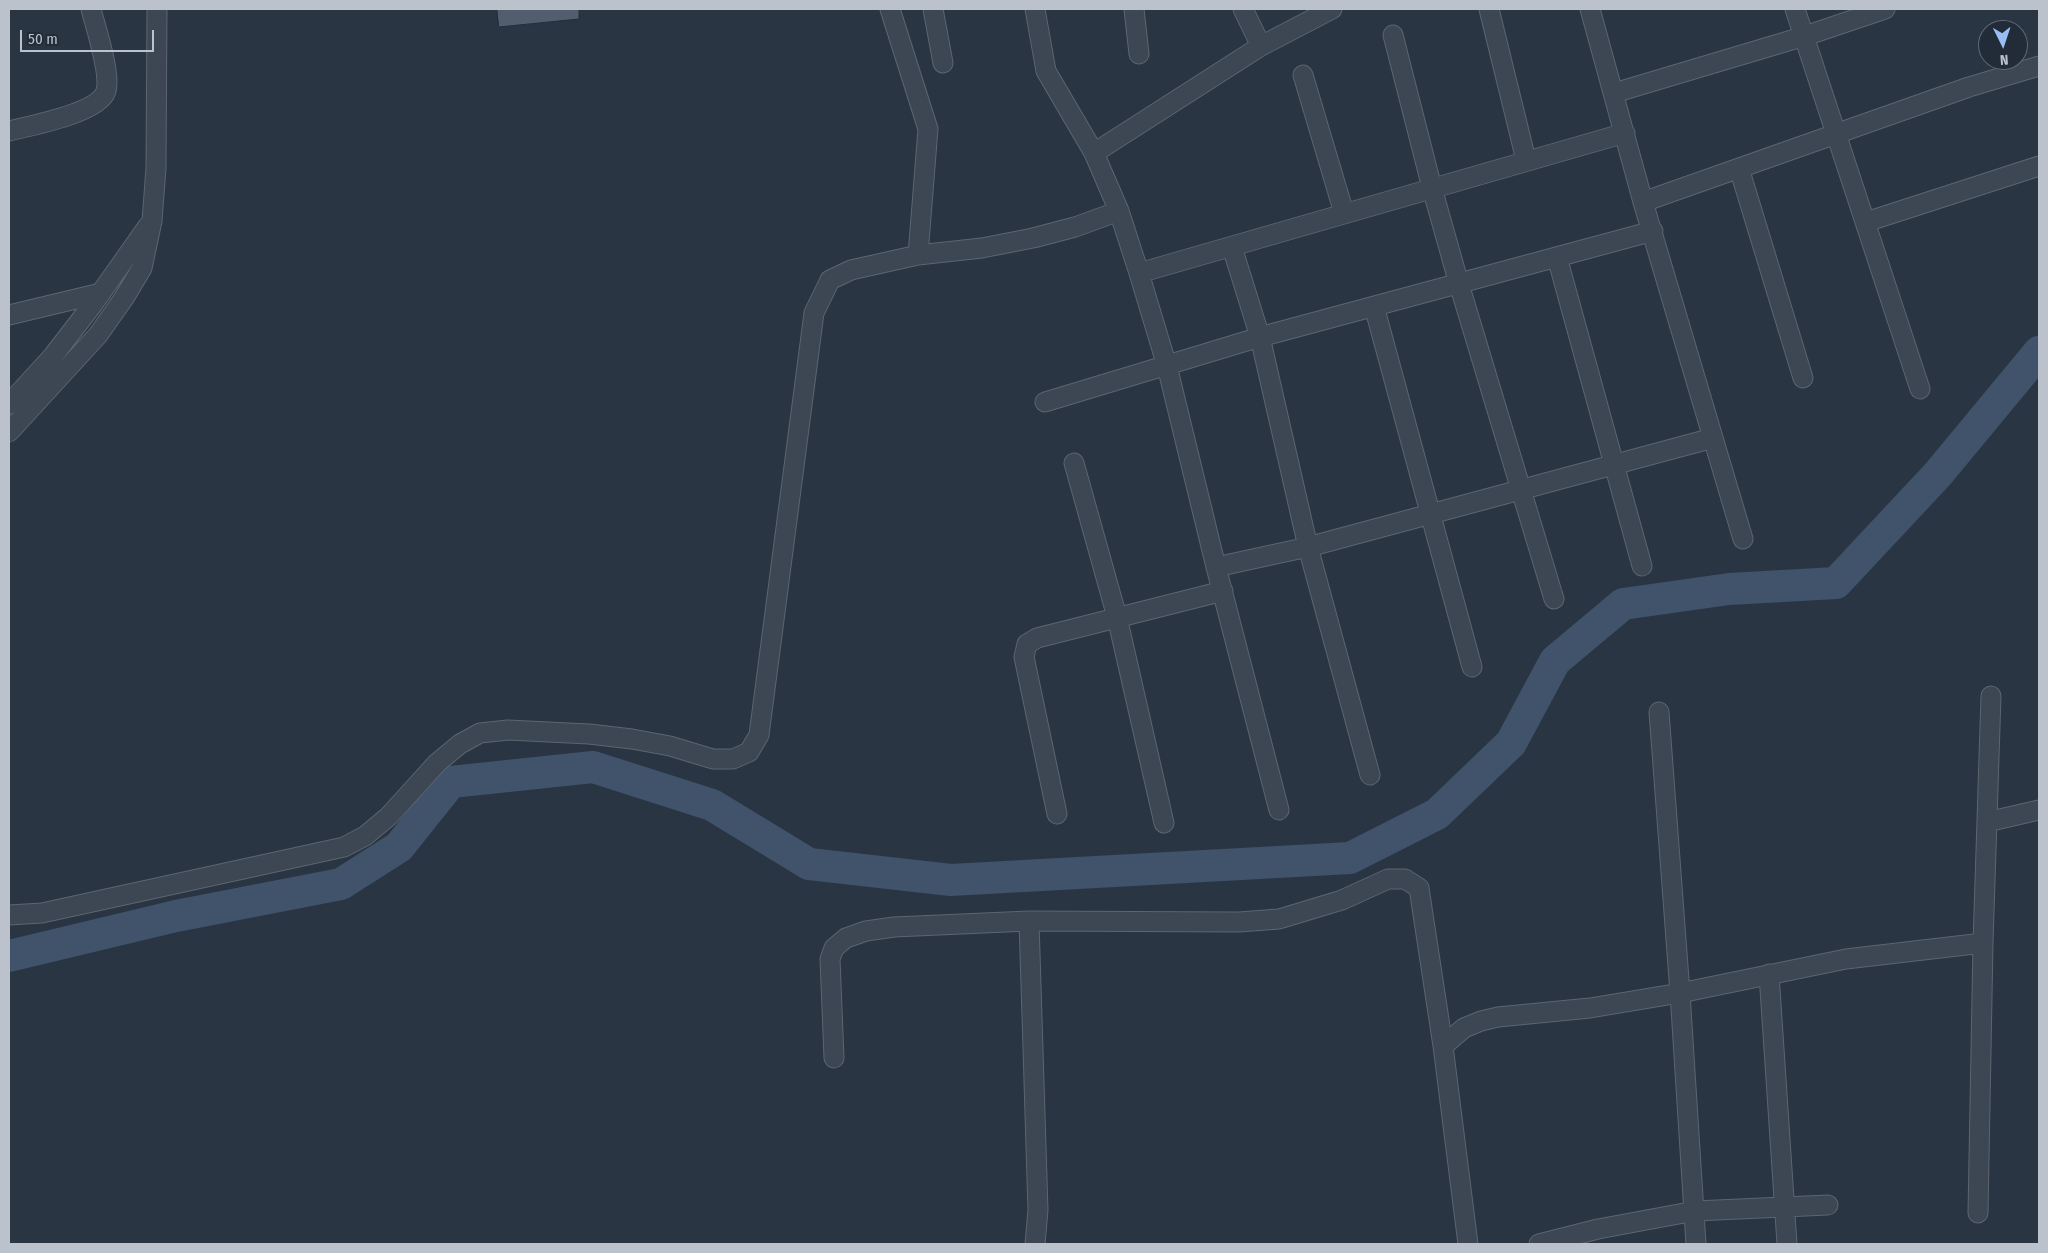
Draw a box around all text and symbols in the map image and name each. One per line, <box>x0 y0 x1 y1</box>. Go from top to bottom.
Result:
scale bar <box>22 20 156 52</box>
north arrow <box>1978 20 2028 70</box>
text: 50 m <box>28 30 58 48</box>
text: N <box>1999 51 2009 68</box>

